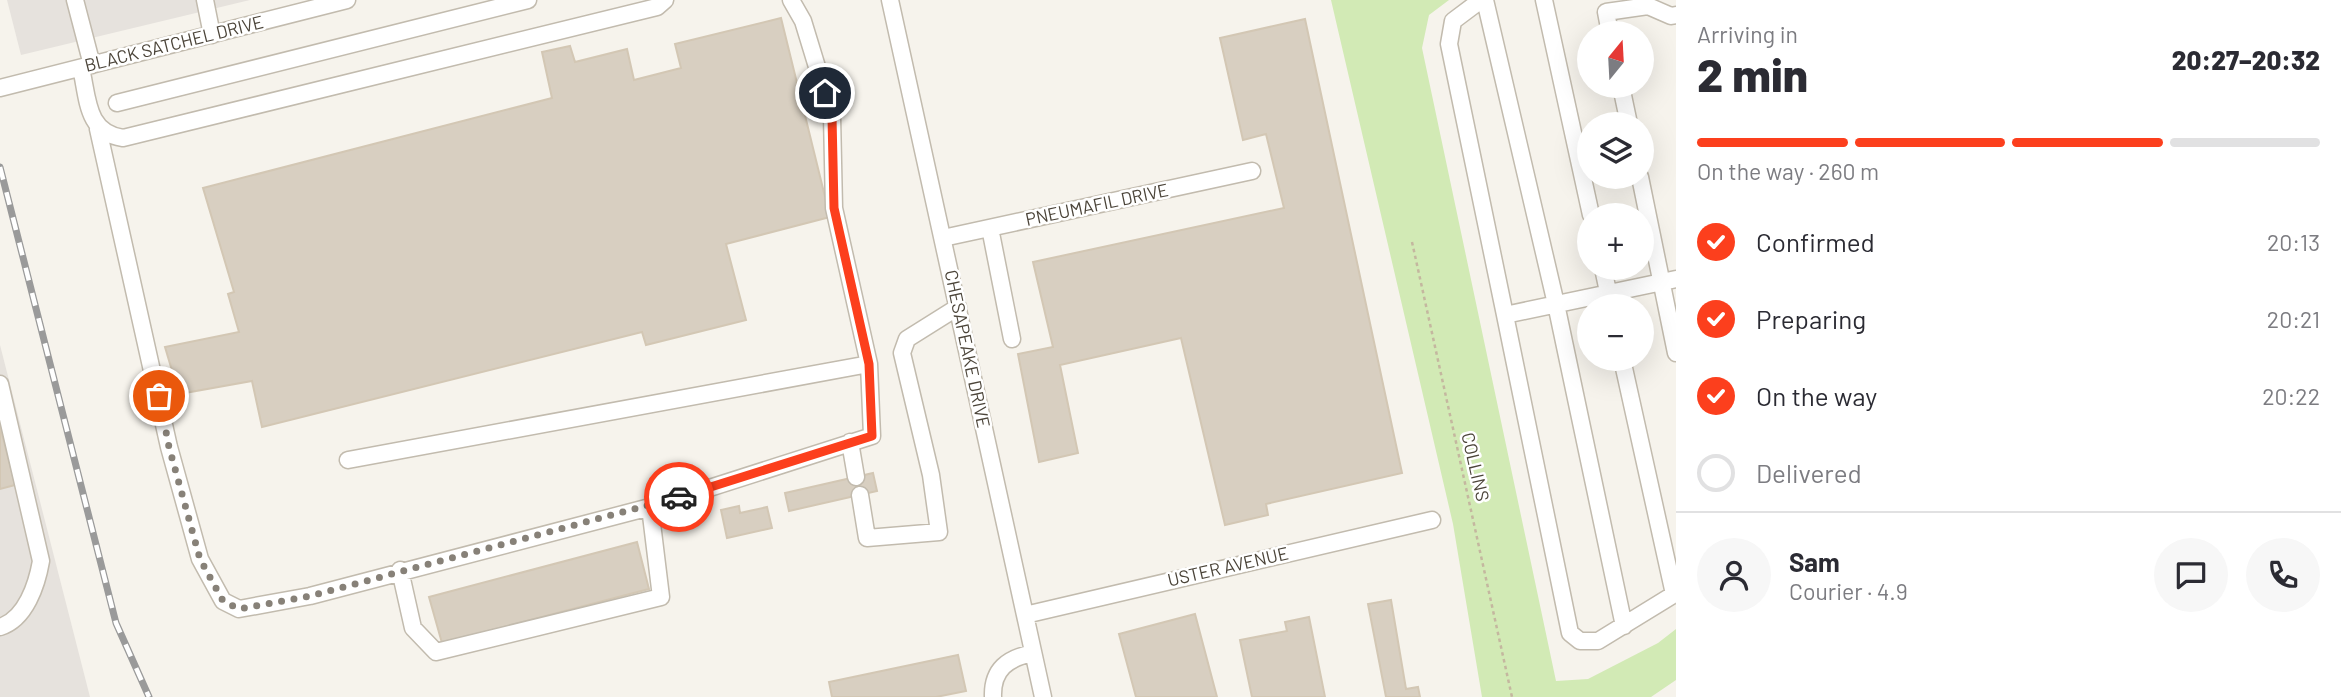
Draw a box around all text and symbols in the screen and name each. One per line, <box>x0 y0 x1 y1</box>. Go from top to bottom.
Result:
street label: BLACK SATCHEL DRIVE <box>82 10 265 76</box>
text: Arriving in <box>1697 20 1798 48</box>
north arrow <box>1577 21 1654 98</box>
map controls <box>1577 21 1654 371</box>
text: 20:27–20:32 <box>2172 44 2320 75</box>
text: 2 min <box>1697 46 1808 101</box>
pin <box>795 63 855 123</box>
icon: home <box>806 74 844 112</box>
button: layers <box>1577 112 1654 189</box>
text: On the way · 260 m <box>1697 157 1879 185</box>
street label: PNEUMAFIL DRIVE <box>1023 178 1170 230</box>
button: + <box>1577 203 1654 280</box>
icon: check <box>1697 223 1735 261</box>
text: Confirmed <box>1756 226 1875 257</box>
text: 20:13 <box>2267 228 2320 256</box>
street label: CHESAPEAKE DRIVE <box>940 268 995 430</box>
button: − <box>1577 294 1654 371</box>
icon: check <box>1697 300 1735 338</box>
text: Preparing <box>1756 303 1866 334</box>
text: 20:21 <box>2267 305 2320 333</box>
pin <box>129 366 189 426</box>
icon: bag <box>140 377 178 415</box>
icon: check <box>1697 377 1735 415</box>
text: On the way <box>1756 380 1877 411</box>
text: 20:22 <box>2262 382 2320 410</box>
street label: COLLINS <box>1457 430 1495 503</box>
text: Delivered <box>1756 457 1862 488</box>
courier <box>644 462 714 532</box>
icon: car <box>660 478 698 516</box>
button: person <box>1697 538 1771 612</box>
button: chat <box>2154 538 2228 612</box>
button: phone <box>2246 538 2320 612</box>
street label: USTER AVENUE <box>1165 541 1290 591</box>
text: Sam <box>1789 546 1840 577</box>
text: Courier · 4.9 <box>1789 577 1908 605</box>

